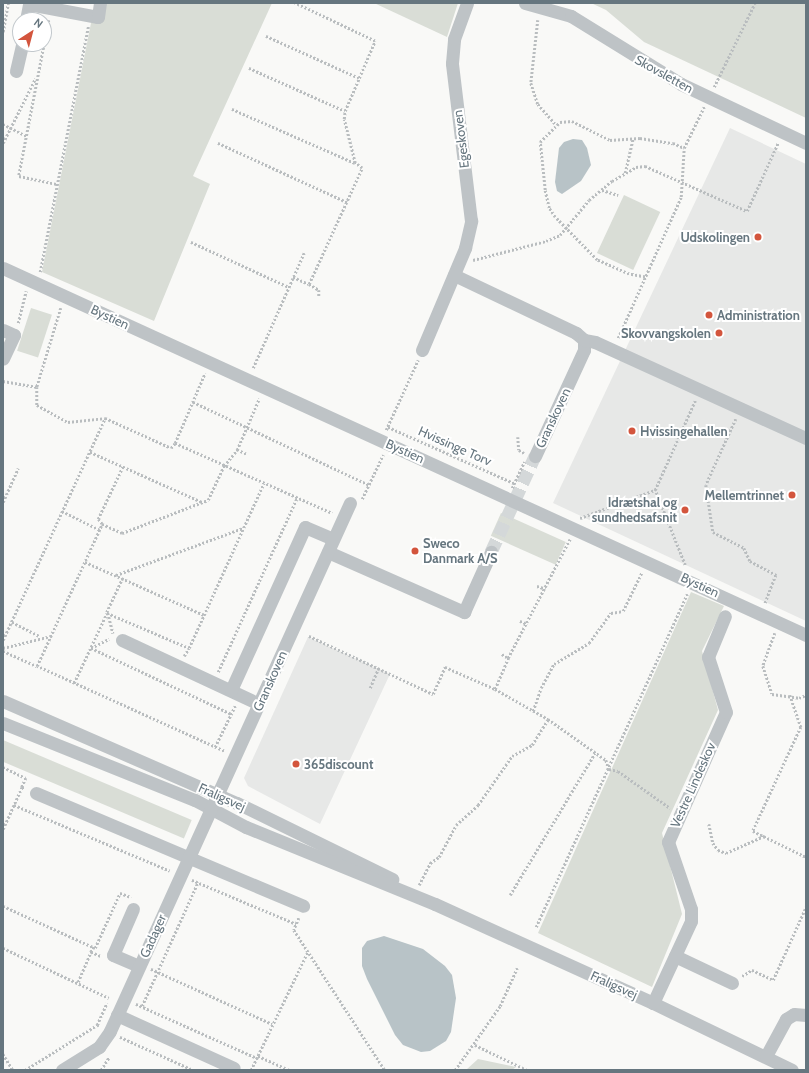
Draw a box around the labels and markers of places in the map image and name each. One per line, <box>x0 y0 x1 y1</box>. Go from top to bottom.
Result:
place label: Udskolingen <box>680 229 750 245</box>
marker: Udskolingen <box>753 232 763 242</box>
place label: Administration <box>717 307 800 323</box>
marker: Administration <box>704 310 714 320</box>
place label: Skovvangskolen <box>621 325 711 341</box>
marker: Skovvangskolen <box>714 328 724 338</box>
place label: Hvissingehallen <box>640 423 728 439</box>
marker: Hvissingehallen <box>627 426 637 436</box>
place label: Mellemtrinnet <box>705 487 784 503</box>
marker: Mellemtrinnet <box>787 490 797 500</box>
place label: Idrætshal og sundhedsafsnit <box>592 495 677 526</box>
marker: Idrætshal og sundhedsafsnit <box>680 505 690 515</box>
place label: Sweco Danmark A/S <box>423 536 498 567</box>
marker: Sweco Danmark A/S <box>410 546 420 556</box>
place label: 365discount <box>304 756 373 772</box>
marker: 365discount <box>291 759 301 769</box>

